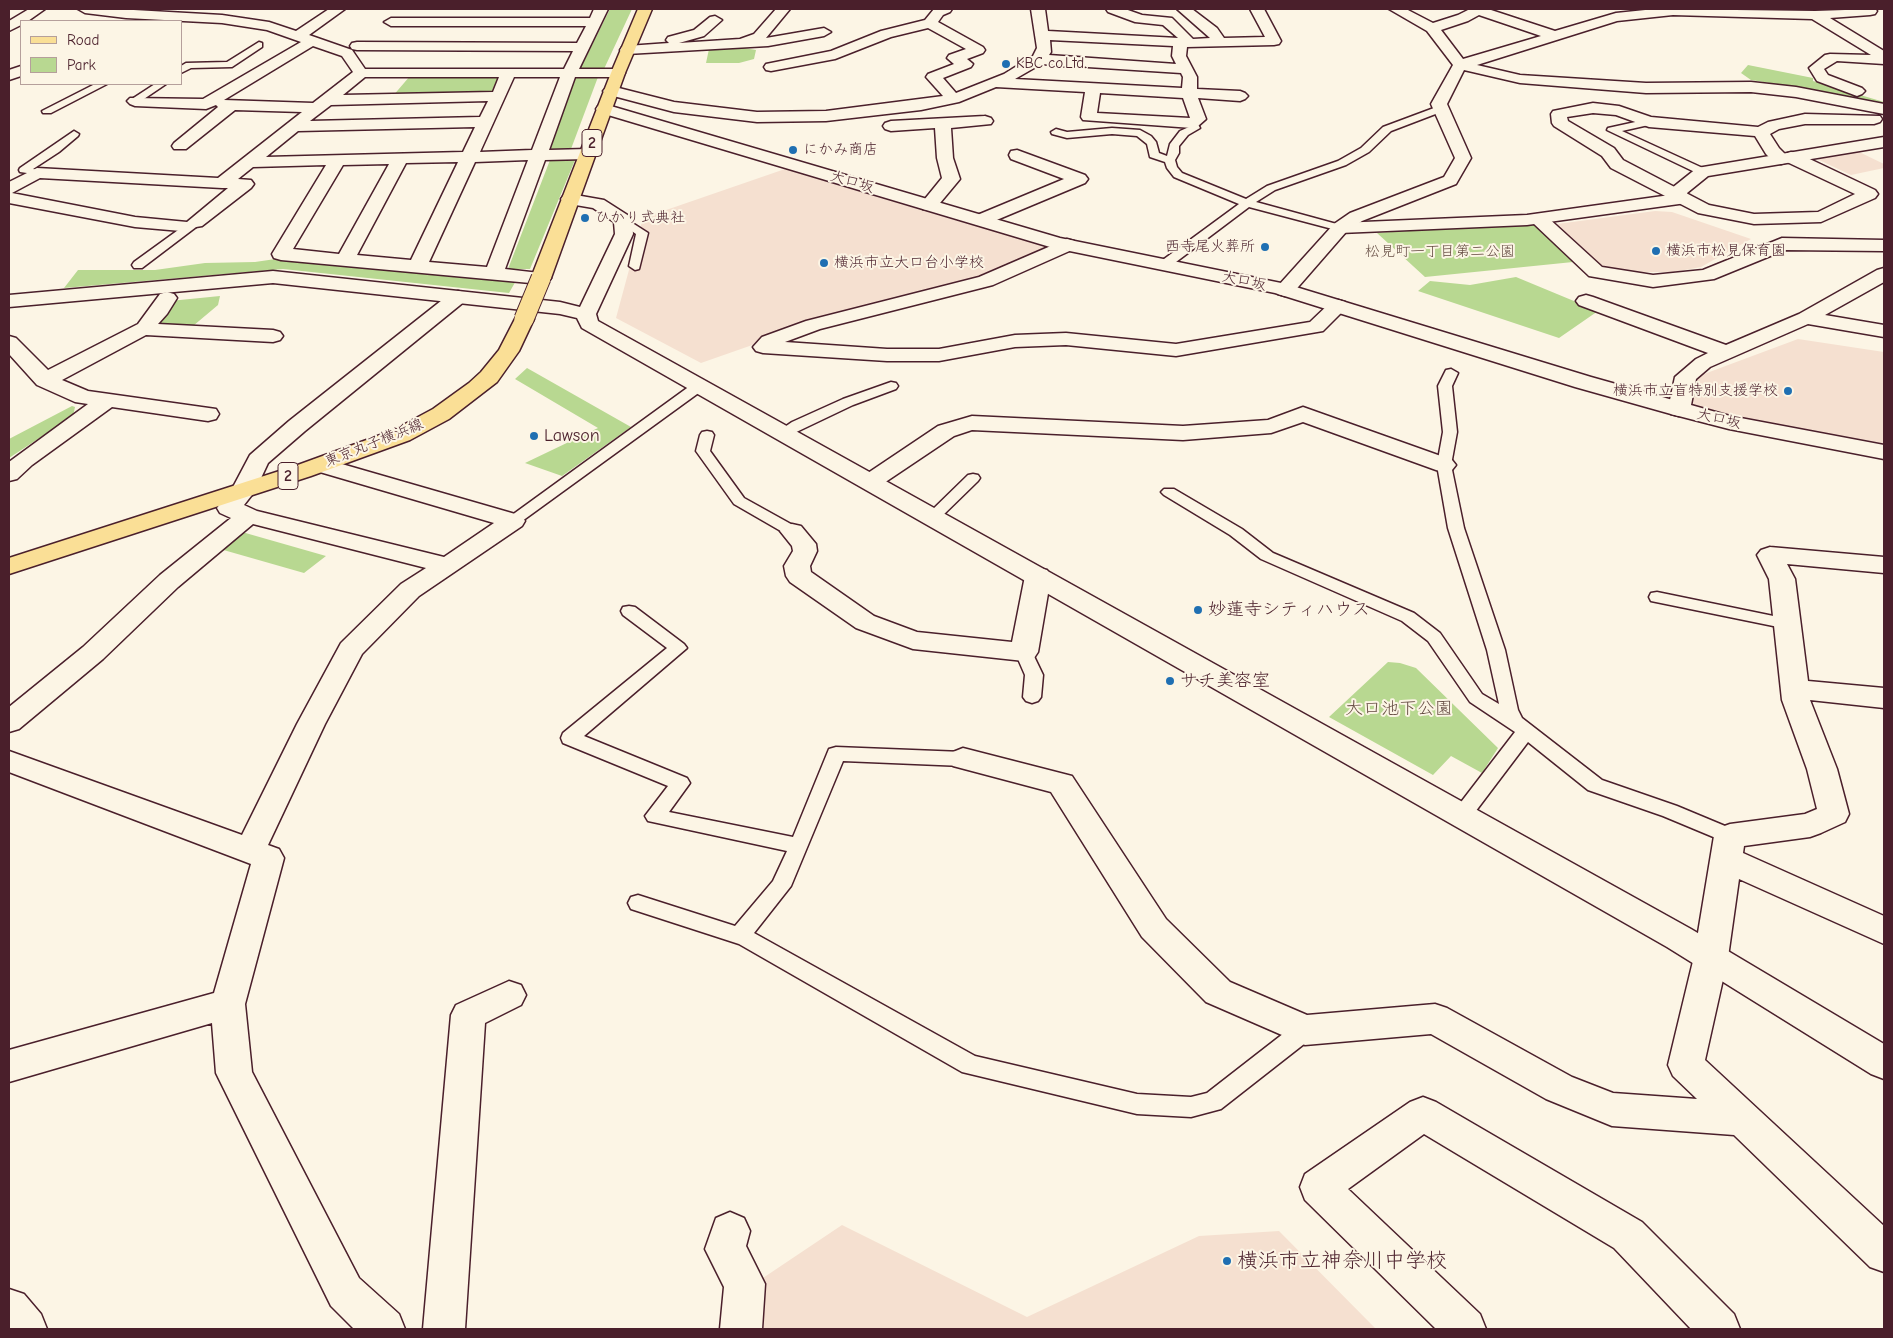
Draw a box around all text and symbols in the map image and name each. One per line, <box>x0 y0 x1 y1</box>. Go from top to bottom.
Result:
legend <box>20 20 182 85</box>
text: Road <box>67 31 99 49</box>
place label: KBC co.Ltd. <box>1016 55 1087 73</box>
text: Park <box>67 56 96 74</box>
marker: KBC co.Ltd. <box>1000 58 1012 70</box>
road number: 2 <box>582 130 602 156</box>
place label: にかみ商店 <box>803 141 878 159</box>
marker: にかみ商店 <box>787 144 799 156</box>
street label: 大口坂 <box>828 167 876 197</box>
place label: ひかり式典社 <box>595 209 685 227</box>
marker: ひかり式典社 <box>579 212 591 224</box>
place label: 西寺尾火葬所 <box>1165 238 1255 256</box>
marker: 西寺尾火葬所 <box>1259 241 1271 253</box>
place label: 横浜市松見保育園 <box>1666 242 1786 260</box>
park label: 松見町一丁目第二公園 <box>1365 243 1515 261</box>
marker: 横浜市松見保育園 <box>1650 245 1662 257</box>
place label: 横浜市立大口台小学校 <box>834 254 984 272</box>
marker: 横浜市立大口台小学校 <box>818 257 830 269</box>
street label: 大口坂 <box>1220 268 1268 294</box>
place label: 横浜市立盲特別支援学校 <box>1613 382 1778 400</box>
marker: 横浜市立盲特別支援学校 <box>1782 385 1794 397</box>
street label: 大口坂 <box>1695 405 1743 433</box>
street label: 東京丸子横浜線 <box>322 415 426 471</box>
place label: Lawson <box>544 425 600 447</box>
marker: Lawson <box>528 430 540 442</box>
road number: 2 <box>278 462 298 490</box>
place label: 妙蓮寺シティハウス <box>1208 599 1370 621</box>
marker: 妙蓮寺シティハウス <box>1192 604 1204 616</box>
place label: サチ美容室 <box>1180 670 1270 692</box>
marker: サチ美容室 <box>1164 675 1176 687</box>
park label: 大口池下公園 <box>1345 698 1453 720</box>
place label: 横浜市立神奈川中学校 <box>1237 1248 1447 1274</box>
marker: 横浜市立神奈川中学校 <box>1221 1255 1233 1267</box>

